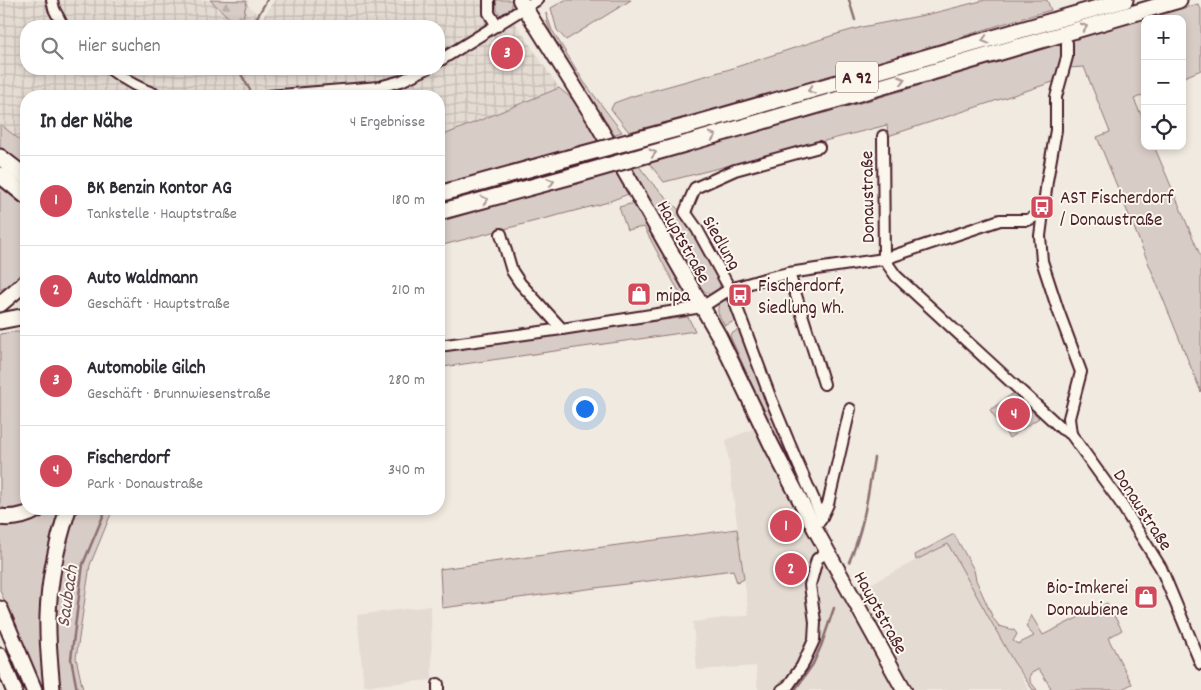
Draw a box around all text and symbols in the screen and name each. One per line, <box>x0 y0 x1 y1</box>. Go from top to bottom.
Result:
map controls <box>1141 15 1186 150</box>
button: + <box>1141 15 1186 60</box>
search box <box>20 20 445 75</box>
one-way arrow <box>1079 23 1087 33</box>
icon: search <box>38 34 66 62</box>
text: Hier suchen <box>78 34 161 61</box>
pin: 3 <box>491 34 523 72</box>
one-way arrow <box>981 35 989 45</box>
button: − <box>1141 60 1186 105</box>
road number: A 92 <box>836 62 878 92</box>
one-way arrow <box>898 76 906 86</box>
one-way arrow <box>807 84 816 95</box>
button: locate <box>1141 105 1186 150</box>
text: In der Nähe <box>40 108 132 138</box>
text: 4 Ergebnisse <box>350 111 425 134</box>
one-way arrow <box>709 131 717 141</box>
one-way arrow <box>648 149 656 159</box>
street label: Donaustraße <box>855 150 884 243</box>
text: BK Benzin Kontor AG <box>87 176 232 203</box>
one-way arrow <box>547 177 555 187</box>
place label: AST Fischerdorf / Donaustraße <box>1060 186 1175 235</box>
text: 1 <box>54 189 58 212</box>
text: 180 m <box>392 189 425 212</box>
bus stop icon: AST Fischerdorf / Donaustraße <box>1029 194 1055 220</box>
one-way arrow <box>480 195 489 206</box>
street label: Hauptstraße <box>648 196 716 289</box>
text: Tankstelle · Hauptstraße <box>87 203 237 226</box>
street label: Siedlung <box>694 211 746 276</box>
text: Auto Waldmann <box>87 266 198 293</box>
place label: Fischerdorf, Siedlung Wh. <box>758 274 844 323</box>
text: 2 <box>53 279 60 302</box>
text: 210 m <box>391 279 425 302</box>
shop icon: mipa <box>626 281 652 307</box>
bus stop icon: Fischerdorf, Siedlung Wh. <box>727 282 753 308</box>
place label: mipa <box>656 284 691 311</box>
text: Geschäft · Hauptstraße <box>87 293 230 316</box>
text: Automobile Gilch <box>87 356 205 383</box>
text: 3 <box>52 369 60 392</box>
text: 280 m <box>388 369 425 392</box>
text: Geschäft · Brunnwiesenstraße <box>87 383 271 406</box>
pin: 4 <box>998 395 1030 433</box>
your location <box>572 396 598 422</box>
text: Fischerdorf <box>87 446 170 473</box>
text: 4 <box>53 459 59 482</box>
text: 340 m <box>388 459 425 482</box>
street label: Donaustraße <box>1105 465 1178 557</box>
text: Park · Donaustraße <box>87 473 203 496</box>
pin: 1 <box>770 507 802 545</box>
pin: 2 <box>775 550 807 588</box>
water label: Saubach <box>51 563 87 629</box>
street label: Hauptstraße <box>845 567 913 660</box>
place label: Bio-Imkerei Donaubiene <box>1047 576 1129 625</box>
shop icon: Bio-Imkerei Donaubiene <box>1133 584 1159 610</box>

